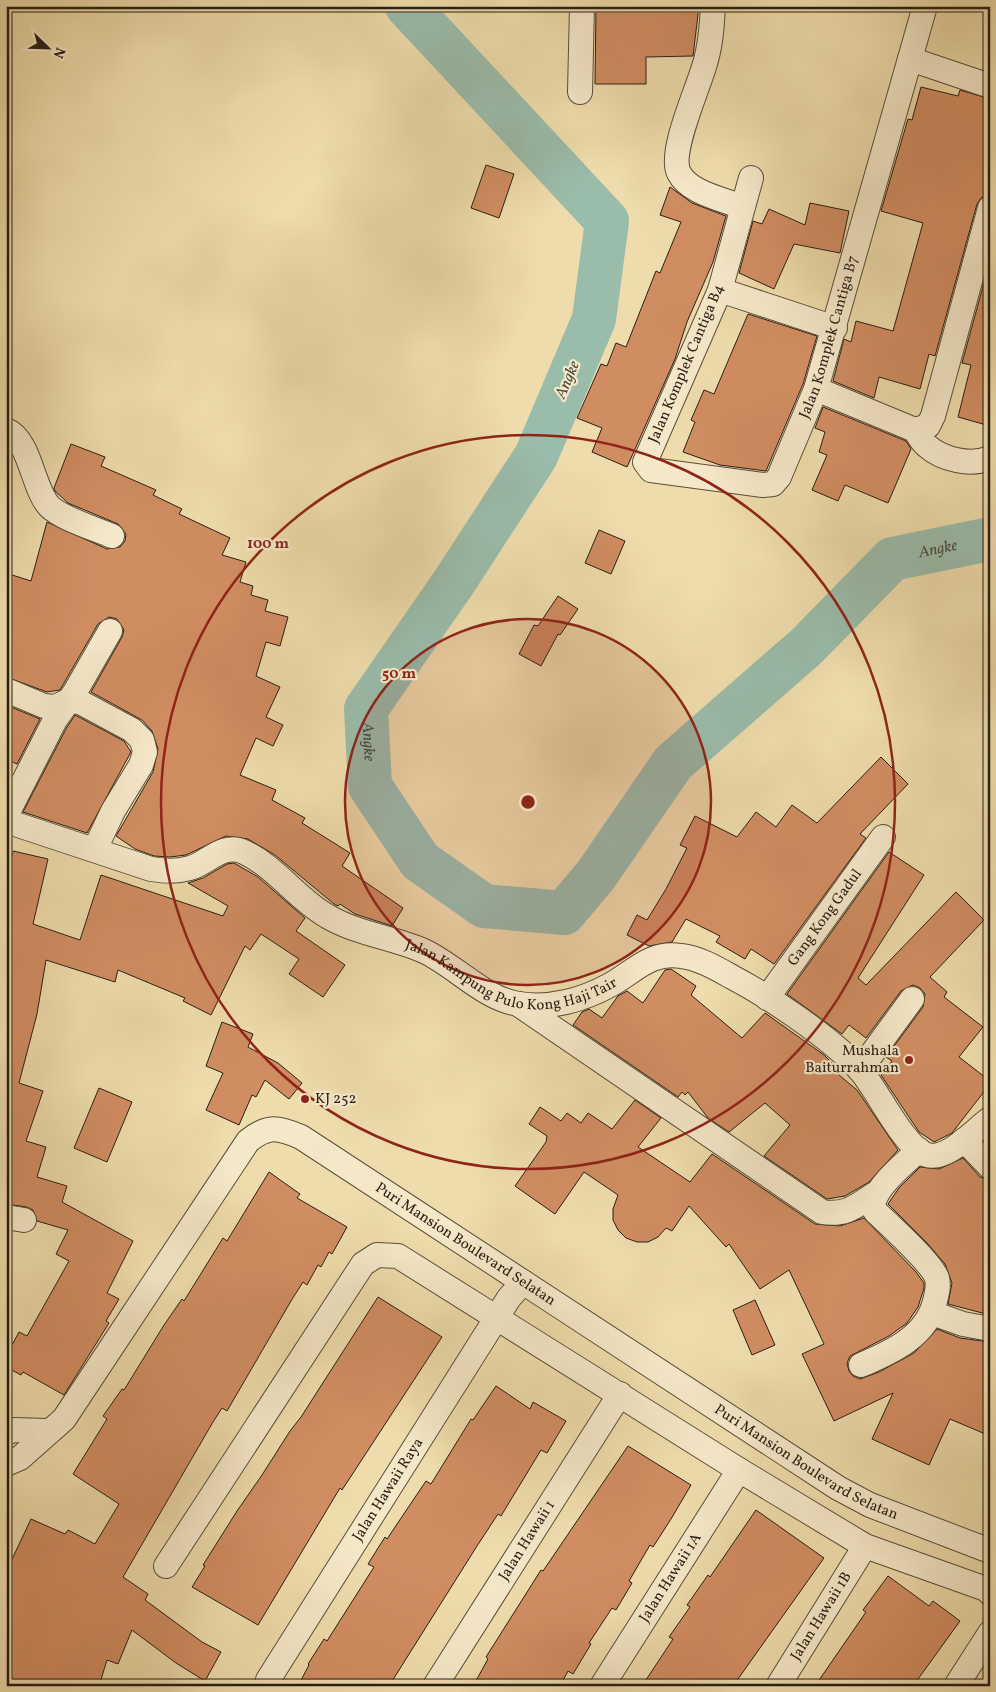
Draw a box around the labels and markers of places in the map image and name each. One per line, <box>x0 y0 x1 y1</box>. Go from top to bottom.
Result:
centre of rings <box>519 793 537 811</box>
place label: Mushala Baiturrahman <box>805 1041 899 1079</box>
marker: Mushala Baiturrahman <box>903 1054 915 1066</box>
place label: KJ 252 <box>315 1089 356 1110</box>
marker: KJ 252 <box>299 1093 311 1105</box>

